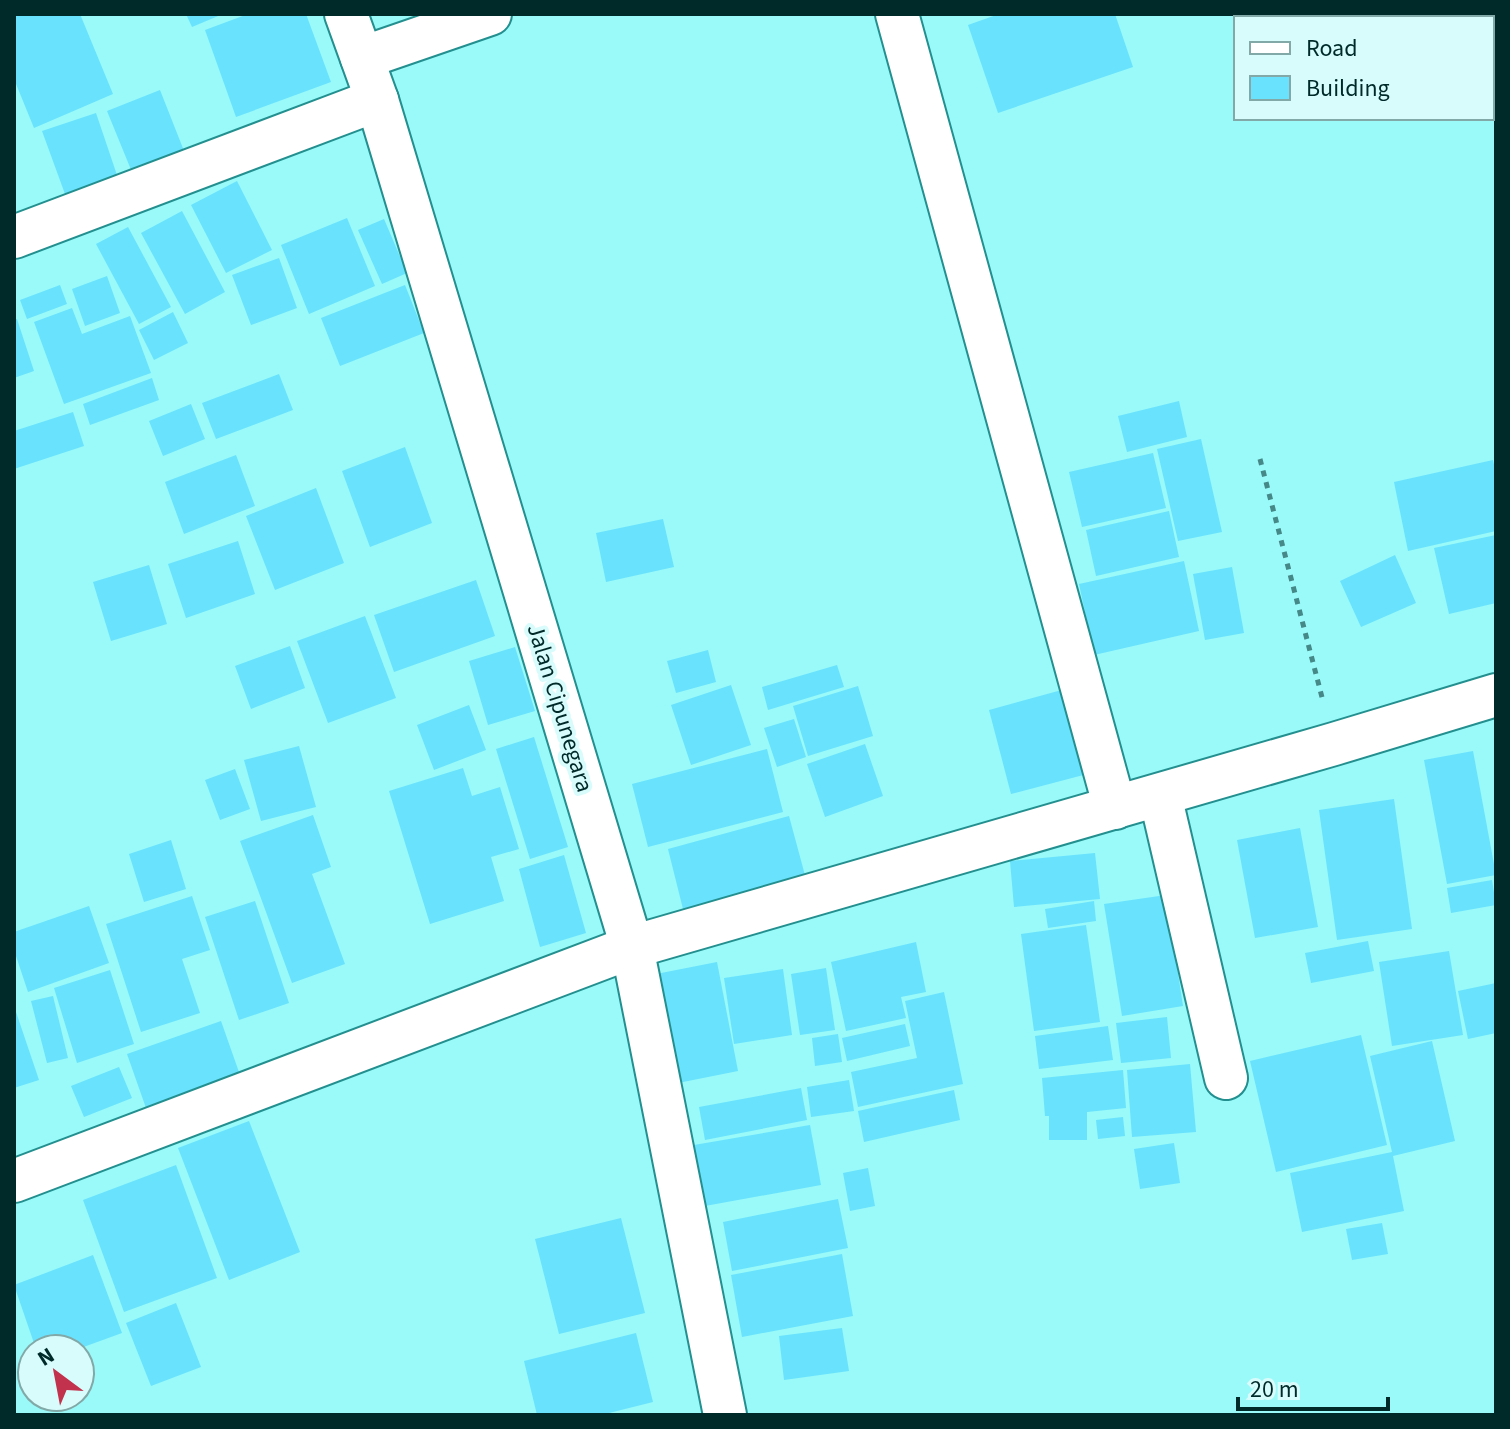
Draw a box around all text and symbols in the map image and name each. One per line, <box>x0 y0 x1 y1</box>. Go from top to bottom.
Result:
legend <box>1234 16 1494 120</box>
text: Road <box>1306 31 1358 66</box>
text: Building <box>1306 71 1390 106</box>
street label: Jalan Cipunegara <box>518 620 602 796</box>
north arrow <box>16 1333 96 1413</box>
text: N <box>31 1339 61 1374</box>
scale bar <box>1238 1361 1388 1411</box>
text: 20 m <box>1250 1372 1299 1407</box>

